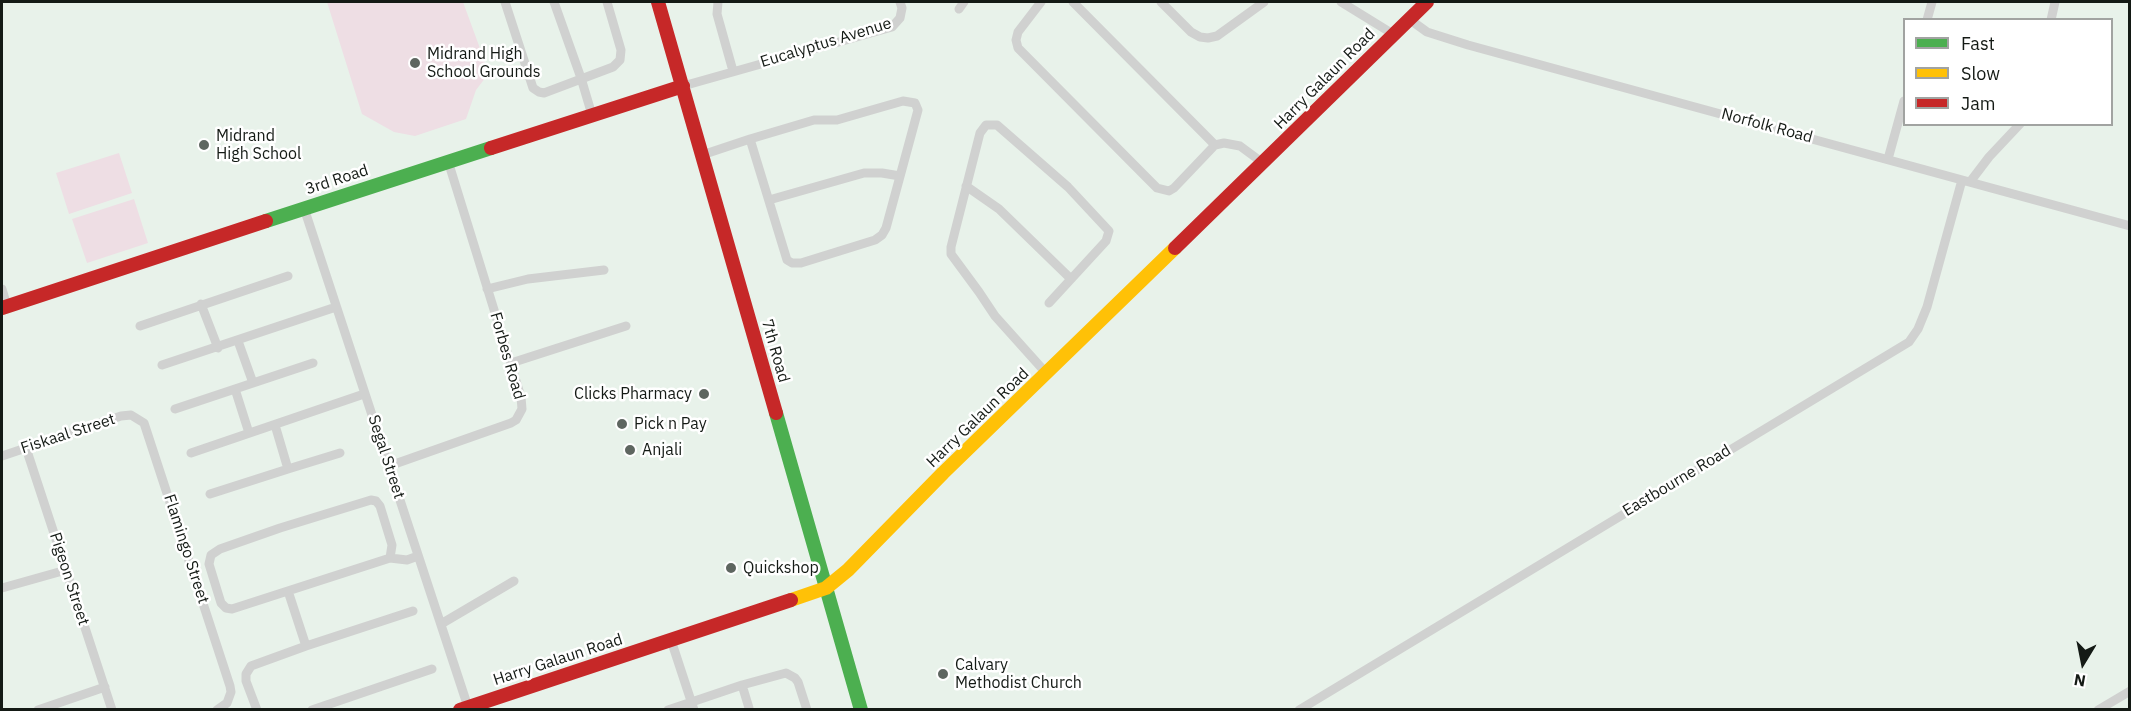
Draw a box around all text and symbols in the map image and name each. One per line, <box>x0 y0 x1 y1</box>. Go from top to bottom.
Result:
street label: Eucalyptus Avenue <box>758 14 894 72</box>
legend <box>1903 18 2113 126</box>
street label: Harry Galaun Road <box>1271 25 1379 133</box>
text: Fast <box>1961 32 1995 55</box>
place label: Midrand High School Grounds <box>427 44 541 82</box>
marker: Midrand High School Grounds <box>408 56 422 70</box>
text: Slow <box>1961 62 2000 85</box>
text: Jam <box>1961 92 1996 115</box>
street label: Norfolk Road <box>1719 105 1815 147</box>
place label: Midrand High School <box>216 126 301 164</box>
marker: Midrand High School <box>197 138 211 152</box>
street label: 3rd Road <box>303 161 371 199</box>
street label: Forbes Road <box>485 310 529 402</box>
street label: 7th Road <box>757 317 793 385</box>
street label: Harry Galaun Road <box>923 364 1033 472</box>
place label: Clicks Pharmacy <box>574 384 692 404</box>
marker: Clicks Pharmacy <box>697 387 711 401</box>
street label: Fiskaal Street <box>18 410 118 458</box>
street label: Segal Street <box>363 413 409 501</box>
place label: Pick n Pay <box>634 414 707 434</box>
marker: Pick n Pay <box>615 417 629 431</box>
place label: Anjali <box>642 440 682 460</box>
street label: Eastbourne Road <box>1619 441 1735 521</box>
marker: Anjali <box>623 443 637 457</box>
street label: Flamingo Street <box>159 492 213 606</box>
street label: Pigeon Street <box>45 530 93 628</box>
place label: Quickshop <box>743 558 819 578</box>
marker: Quickshop <box>724 561 738 575</box>
street label: Harry Galaun Road <box>491 630 625 690</box>
north arrow <box>2053 633 2113 693</box>
place label: Calvary Methodist Church <box>955 655 1082 693</box>
marker: Calvary Methodist Church <box>936 667 950 681</box>
text: N <box>2072 670 2087 692</box>

